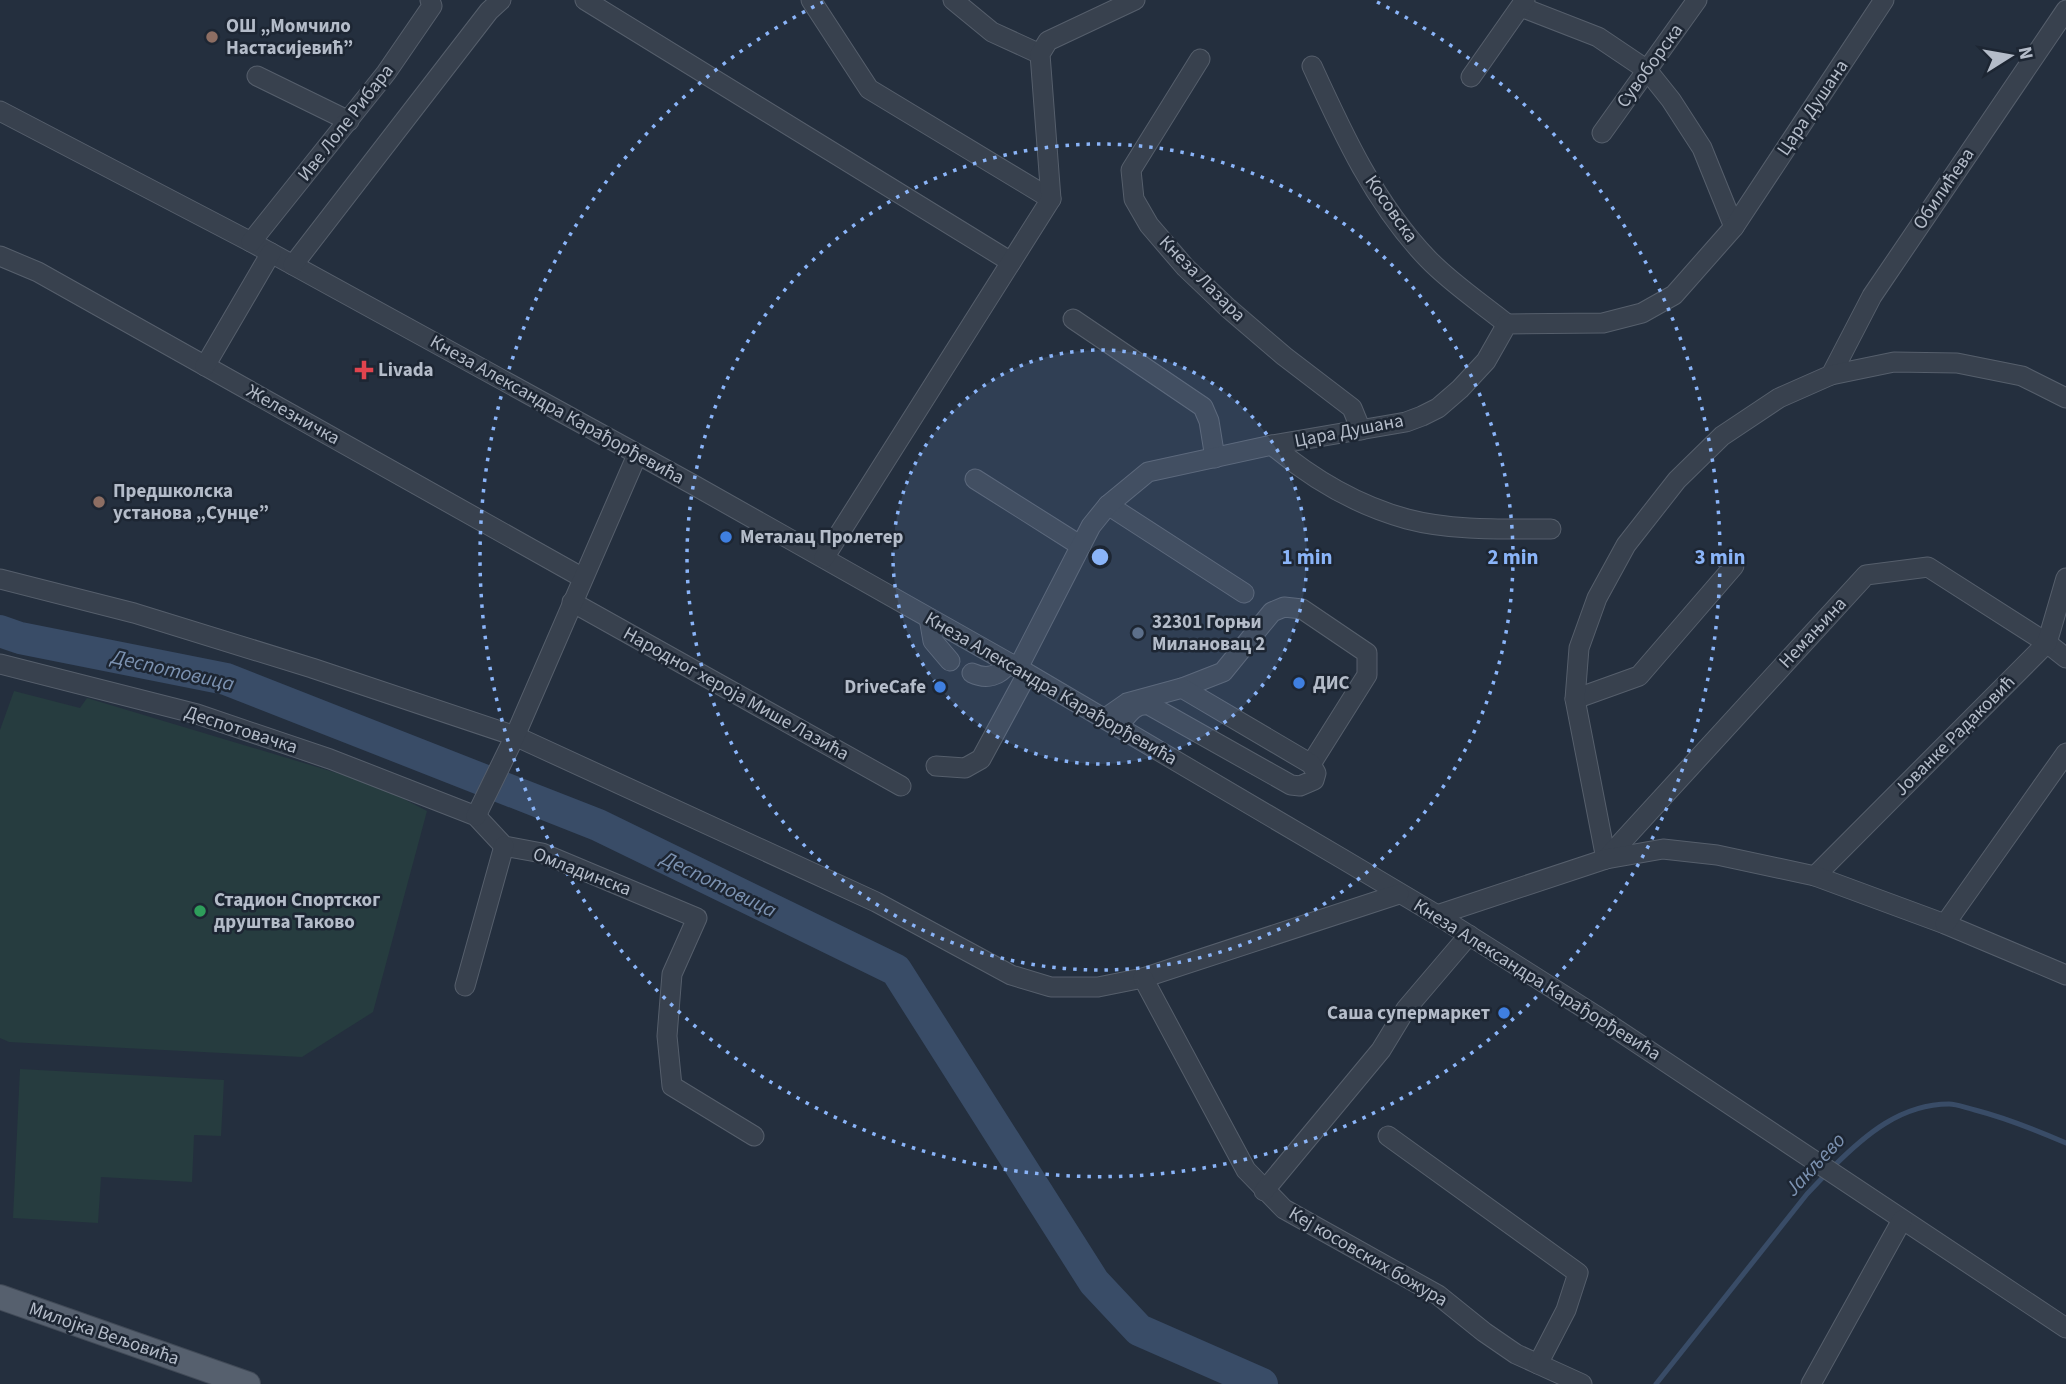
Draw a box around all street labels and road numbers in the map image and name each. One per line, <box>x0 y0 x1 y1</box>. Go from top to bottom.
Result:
street label: Сувоборска <box>1610 18 1690 114</box>
street label: Цара Душана <box>1771 55 1855 161</box>
street label: Иве Лоле Рибара <box>292 59 400 187</box>
street label: Обилићева <box>1907 143 1981 235</box>
street label: Косовска <box>1358 170 1424 248</box>
street label: Кнеза Лазара <box>1153 230 1251 328</box>
street label: Кнеза Александра Карађорђевића <box>425 329 689 491</box>
street label: Железничка <box>241 378 345 452</box>
street label: Цара Душана <box>1292 407 1406 455</box>
street label: Немањина <box>1773 591 1853 675</box>
street label: Кнеза Александра Карађорђевића <box>920 605 1182 773</box>
street label: Народног хероја Мише Лазића <box>618 620 854 768</box>
street label: Јованке Радаковић <box>1889 670 2021 802</box>
street label: Деспотовачка <box>181 699 301 761</box>
street label: Омладинска <box>529 841 635 903</box>
street label: Кнеза Александра Карађорђевића <box>1408 892 1666 1068</box>
street label: Кеј косовских божура <box>1283 1200 1453 1314</box>
street label: Милојка Вељовића <box>25 1296 183 1372</box>

